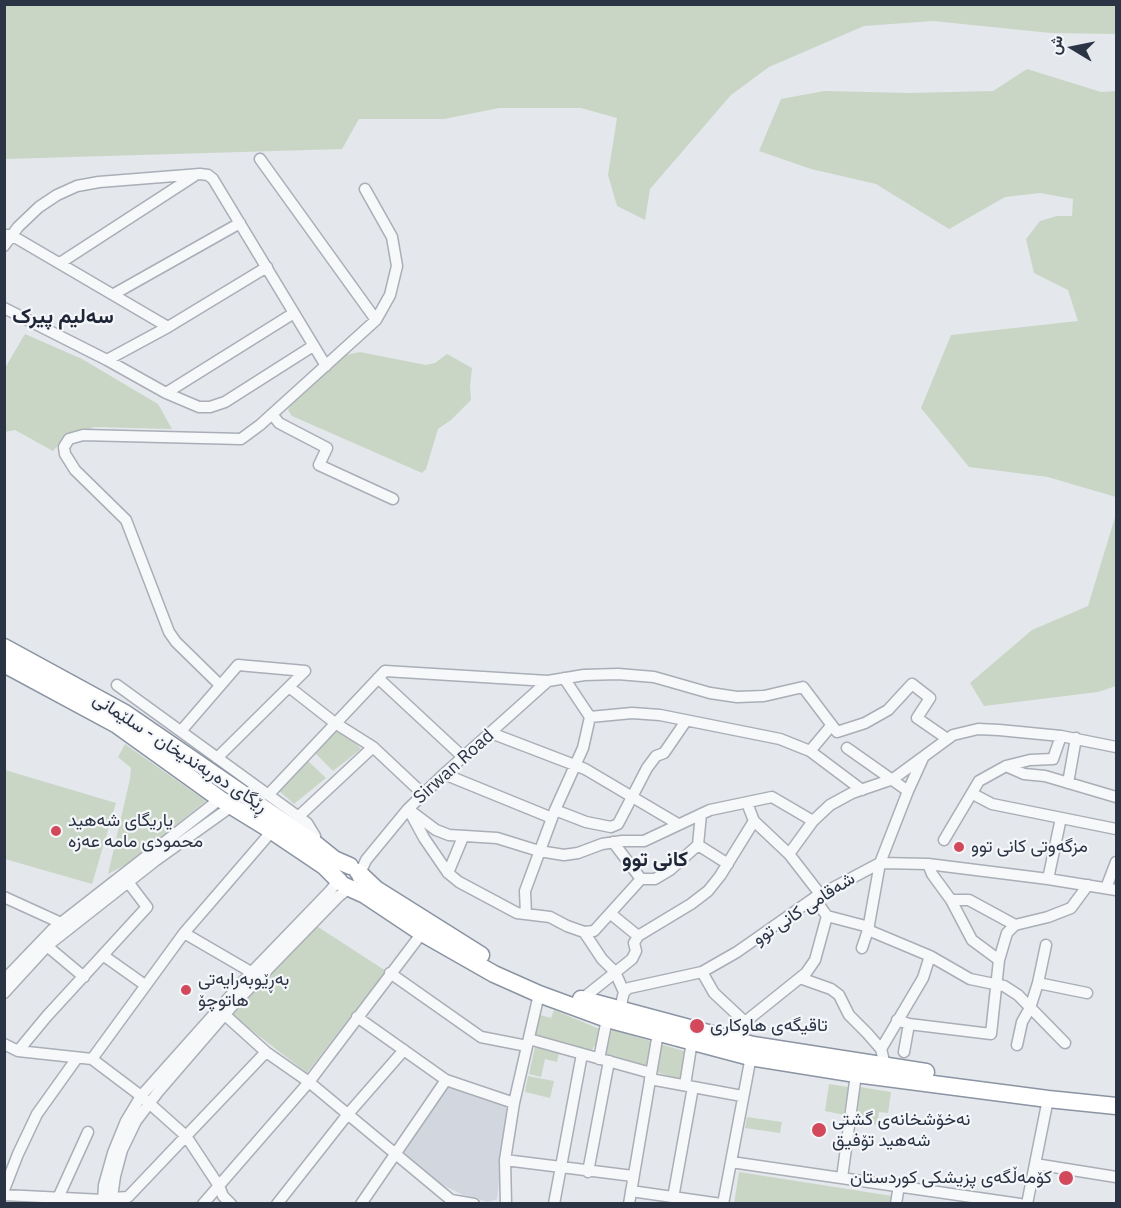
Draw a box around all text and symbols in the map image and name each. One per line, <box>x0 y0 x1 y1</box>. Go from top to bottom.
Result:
north arrow <box>1043 18 1103 78</box>
text: ش <box>1044 34 1067 56</box>
district label: سەلیم پیرک <box>12 304 114 330</box>
street label: ڕێگای دەربەندیخان - سلێمانی <box>89 689 271 817</box>
street label: Sirwan Road <box>409 725 499 809</box>
place label: یاریگاى شه‌هید محمودى مامه‌ عه‌زه <box>68 810 203 852</box>
marker: یاریگاى شه‌هید محمودى مامه‌ عه‌زه <box>49 824 63 838</box>
place label: مزگەوتی کانی توو <box>971 836 1088 858</box>
marker: مزگەوتی کانی توو <box>952 840 966 854</box>
district label: کانی توو <box>622 847 688 873</box>
street label: شەقامی کانی توو <box>749 868 859 950</box>
place label: بەڕێوبەرایەتی هاتوچۆ <box>198 969 289 1012</box>
marker: بەڕێوبەرایەتی هاتوچۆ <box>179 983 193 997</box>
place label: تاقیگەی هاوکاری <box>710 1015 828 1037</box>
marker: تاقیگەی هاوکاری <box>688 1017 706 1035</box>
place label: نەخۆشخانەی گشتی شەهید تۆفیق <box>832 1109 970 1152</box>
marker: نەخۆشخانەی گشتی شەهید تۆفیق <box>810 1121 828 1139</box>
place label: كۆمەڵگەی پزیشكی كوردستان <box>850 1167 1052 1189</box>
marker: كۆمەڵگەی پزیشكی كوردستان <box>1057 1169 1075 1187</box>

